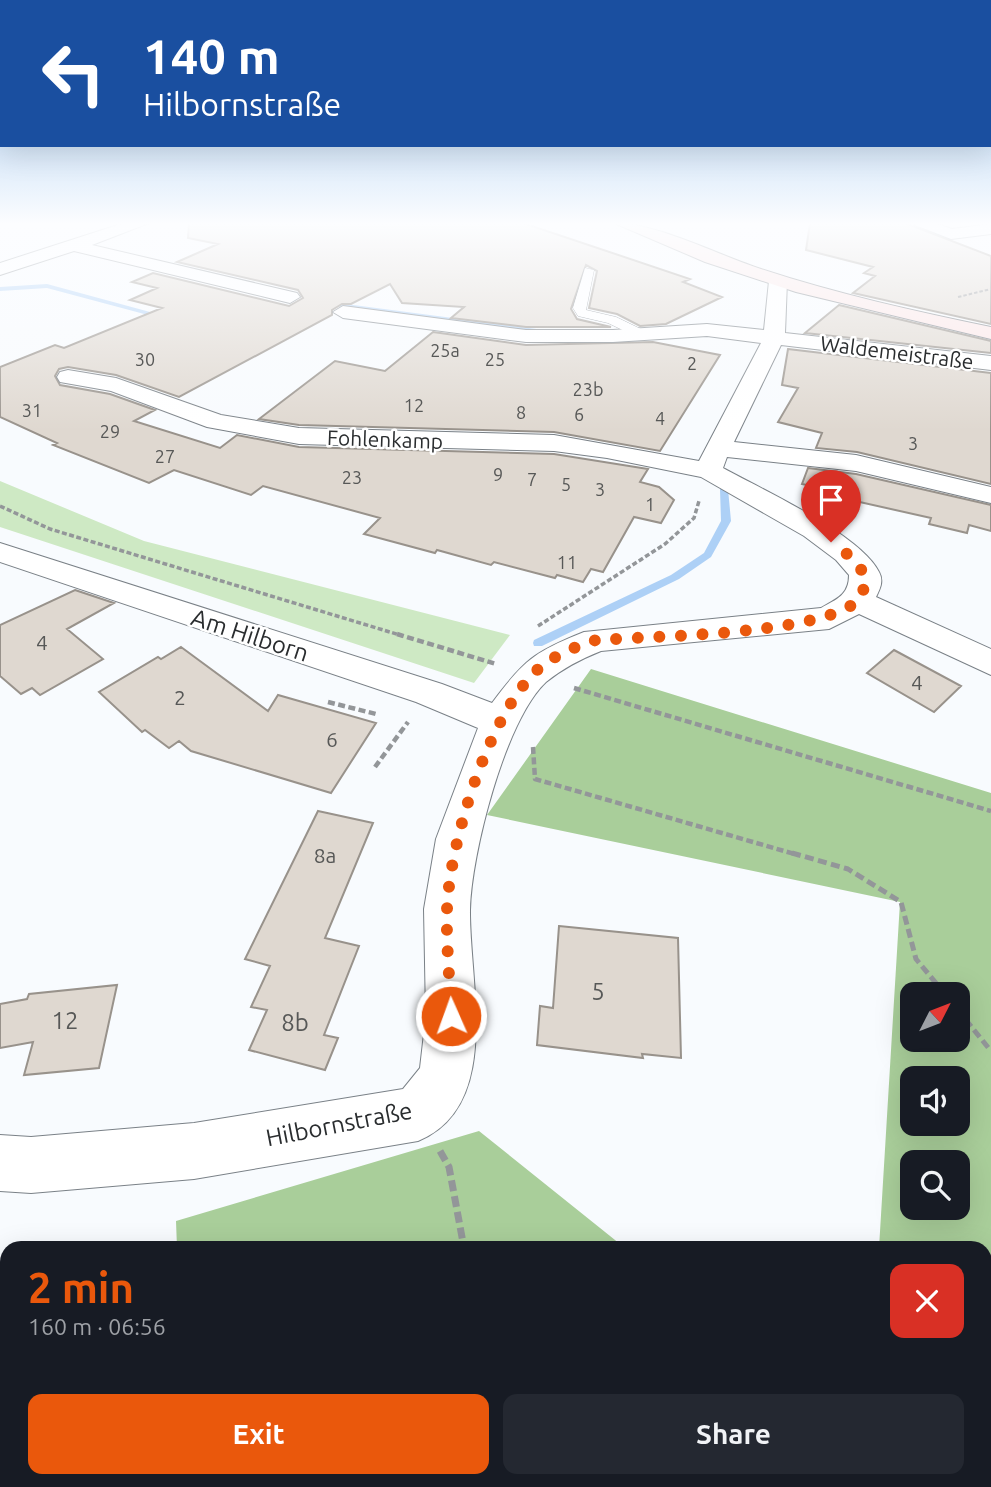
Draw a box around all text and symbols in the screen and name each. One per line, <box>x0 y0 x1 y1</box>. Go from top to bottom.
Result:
icon: left <box>28 28 119 119</box>
text: 140 m <box>143 28 280 83</box>
text: Hilbornstraße <box>143 86 341 122</box>
street label: Waldemeistraße <box>819 331 975 373</box>
house number: 25a <box>430 340 460 360</box>
house number: 30 <box>135 349 155 369</box>
house number: 25 <box>485 349 505 369</box>
house number: 2 <box>687 353 697 373</box>
house number: 23b <box>573 379 603 399</box>
house number: 12 <box>404 395 424 415</box>
house number: 31 <box>22 400 42 420</box>
house number: 8 <box>516 402 526 422</box>
house number: 6 <box>574 404 584 424</box>
house number: 4 <box>655 408 665 428</box>
house number: 29 <box>100 421 120 441</box>
street label: Fohlenkamp <box>327 425 443 453</box>
house number: 3 <box>908 433 918 453</box>
house number: 27 <box>155 446 175 466</box>
house number: 9 <box>493 464 503 484</box>
house number: 23 <box>342 467 362 487</box>
house number: 7 <box>527 469 537 489</box>
pin <box>801 470 861 542</box>
house number: 5 <box>561 474 571 494</box>
house number: 3 <box>595 479 605 499</box>
icon: arrive <box>812 481 850 519</box>
house number: 1 <box>645 494 655 514</box>
house number: 11 <box>557 552 577 572</box>
street label: Am Hilborn <box>188 603 312 667</box>
house number: 4 <box>36 630 48 654</box>
house number: 4 <box>911 670 923 694</box>
house number: 2 <box>174 685 186 709</box>
house number: 6 <box>326 727 338 751</box>
house number: 8a <box>314 843 336 867</box>
house number: 5 <box>591 978 605 1005</box>
position arrow <box>414 979 488 1053</box>
north arrow <box>900 982 970 1052</box>
map controls <box>900 982 970 1220</box>
house number: 12 <box>51 1007 79 1034</box>
house number: 8b <box>281 1009 309 1036</box>
button: sound <box>900 1066 970 1136</box>
street label: Hilbornstraße <box>263 1097 415 1151</box>
button: search <box>900 1150 970 1220</box>
text: 2 min <box>28 1264 134 1311</box>
button: close <box>890 1264 964 1338</box>
text: 160 m · 06:56 <box>28 1314 166 1339</box>
button: Exit <box>28 1394 489 1474</box>
button: Share <box>503 1394 964 1474</box>

